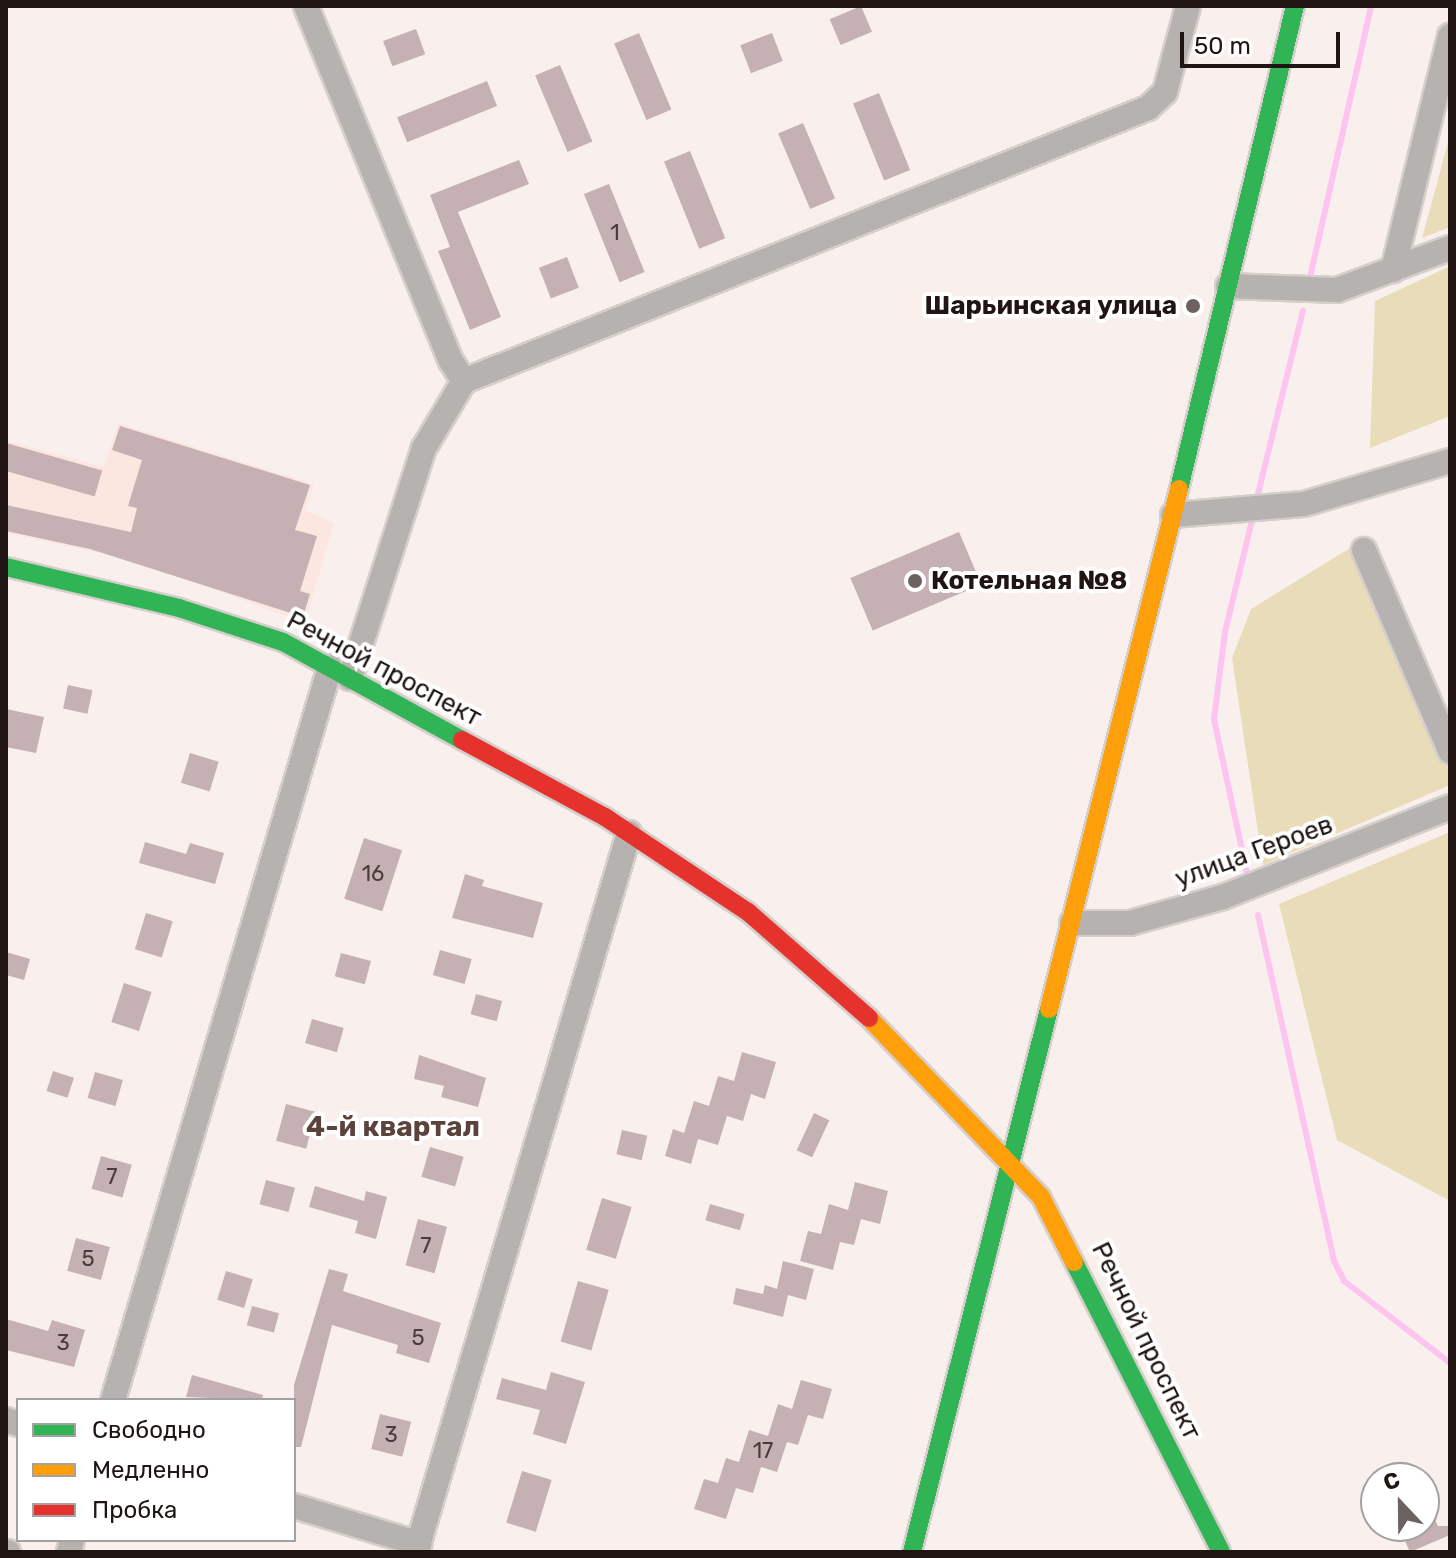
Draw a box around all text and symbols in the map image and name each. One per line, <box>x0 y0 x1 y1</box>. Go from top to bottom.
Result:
scale bar <box>1184 16 1344 66</box>
text: 50 m <box>1194 32 1251 60</box>
house number: 1 <box>610 220 620 246</box>
place label: Шарьинская улица <box>924 290 1177 322</box>
marker: Шарьинская улица <box>1184 297 1202 315</box>
place label: Котельная №8 <box>931 565 1127 597</box>
marker: Котельная №8 <box>906 572 924 590</box>
street label: Речной проспект <box>281 605 487 733</box>
street label: улица Героев <box>1171 809 1337 895</box>
house number: 16 <box>362 861 384 887</box>
district label: 4-й квартал <box>306 1110 480 1144</box>
house number: 7 <box>106 1164 118 1190</box>
house number: 7 <box>420 1233 432 1259</box>
street label: Речной проспект <box>1085 1237 1207 1445</box>
house number: 5 <box>81 1246 95 1272</box>
house number: 5 <box>411 1325 425 1351</box>
house number: 3 <box>56 1330 70 1356</box>
legend <box>16 1398 296 1542</box>
text: Свободно <box>92 1416 206 1444</box>
house number: 3 <box>384 1422 398 1448</box>
house number: 17 <box>753 1438 773 1464</box>
text: Медленно <box>92 1456 209 1484</box>
north arrow <box>1360 1462 1440 1542</box>
text: С <box>1379 1466 1404 1497</box>
text: Пробка <box>92 1496 177 1524</box>

